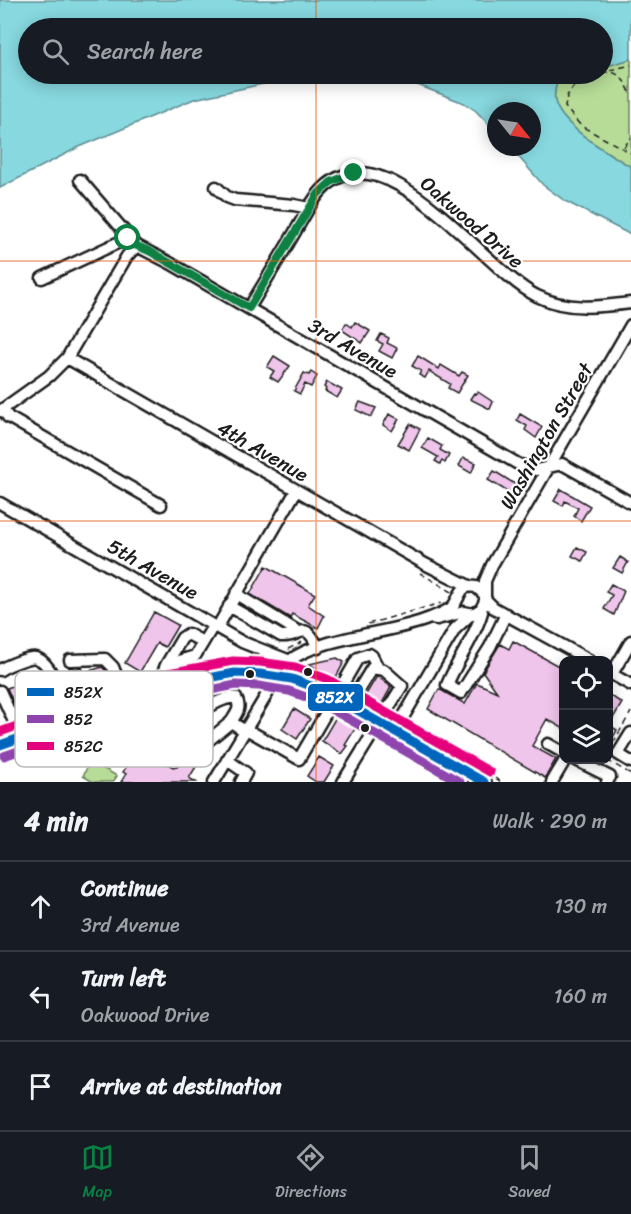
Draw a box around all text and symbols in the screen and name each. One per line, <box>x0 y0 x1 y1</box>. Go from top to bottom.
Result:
search box <box>18 18 613 84</box>
text: Search here <box>87 32 203 71</box>
icon: search <box>39 35 72 68</box>
north arrow <box>487 102 541 156</box>
route end <box>340 159 366 185</box>
street label: Oakwood Drive <box>412 167 532 278</box>
route start <box>114 224 140 250</box>
street label: 3rd Avenue <box>301 309 405 388</box>
street label: Washington Street <box>490 355 603 516</box>
street label: 4th Avenue <box>210 411 315 492</box>
street label: 5th Avenue <box>100 529 205 610</box>
map controls <box>559 656 613 764</box>
button: locate <box>559 656 613 710</box>
unlabelled marker <box>302 666 314 678</box>
unlabelled marker <box>244 668 256 680</box>
legend <box>15 671 213 767</box>
text: 852X <box>64 678 104 707</box>
line badge: 852X <box>307 683 364 712</box>
text: 852X <box>314 683 355 712</box>
text: 852 <box>64 705 93 734</box>
button: layers <box>559 710 613 764</box>
unlabelled marker <box>359 722 371 734</box>
text: 852C <box>64 732 103 761</box>
text: 4 min <box>24 798 88 844</box>
text: Walk · 290 m <box>492 804 607 839</box>
text: Continue <box>81 869 169 908</box>
text: 130 m <box>554 889 607 924</box>
icon: ahead <box>24 890 57 923</box>
text: 3rd Avenue <box>81 908 180 943</box>
text: Turn left <box>81 959 166 998</box>
text: 160 m <box>554 979 607 1014</box>
icon: left <box>24 980 57 1013</box>
text: Oakwood Drive <box>81 998 210 1033</box>
text: Arrive at destination <box>81 1067 282 1106</box>
icon: arrive <box>24 1070 57 1103</box>
tab: Map <box>81 1141 114 1206</box>
tab: Directions <box>275 1141 347 1206</box>
tab: Saved <box>508 1141 550 1206</box>

